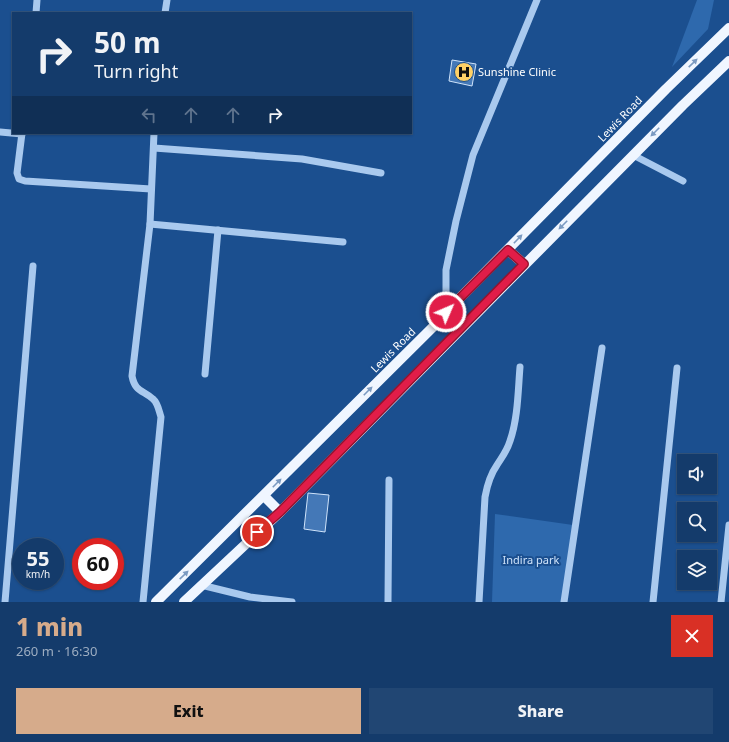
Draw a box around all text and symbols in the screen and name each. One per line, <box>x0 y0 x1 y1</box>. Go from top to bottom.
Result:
text: 50 m <box>94 23 161 61</box>
icon: right <box>28 28 80 80</box>
one-way arrow <box>688 58 698 67</box>
text: Turn right <box>94 59 178 83</box>
hospital icon: Sunshine Clinic <box>453 61 475 83</box>
place label: Sunshine Clinic <box>478 64 556 79</box>
street label: Lewis Road <box>594 93 645 145</box>
icon: left <box>138 104 160 126</box>
icon: ahead <box>180 104 202 126</box>
icon: ahead <box>222 104 244 126</box>
icon: right <box>264 104 286 126</box>
one-way arrow <box>650 127 660 137</box>
one-way arrow <box>559 220 568 230</box>
one-way arrow <box>514 234 523 244</box>
position arrow <box>425 291 467 333</box>
street label: Lewis Road <box>367 324 418 375</box>
one-way arrow <box>363 386 373 396</box>
map controls <box>677 454 717 590</box>
button: sound <box>677 454 717 494</box>
one-way arrow <box>272 479 282 488</box>
button: search <box>677 502 717 542</box>
pin <box>240 515 274 549</box>
icon: arrive <box>246 521 268 543</box>
speed limit sign: 60 <box>72 538 124 590</box>
text: 55 <box>27 545 49 572</box>
button: layers <box>677 550 717 590</box>
park label: Indira park <box>503 552 560 567</box>
text: km/h <box>26 567 50 581</box>
one-way arrow <box>179 570 189 580</box>
text: 1 min <box>16 610 83 643</box>
button: close <box>671 615 713 657</box>
text: 260 m · 16:30 <box>16 642 97 660</box>
button: Exit <box>16 688 361 734</box>
button: Share <box>369 688 713 734</box>

